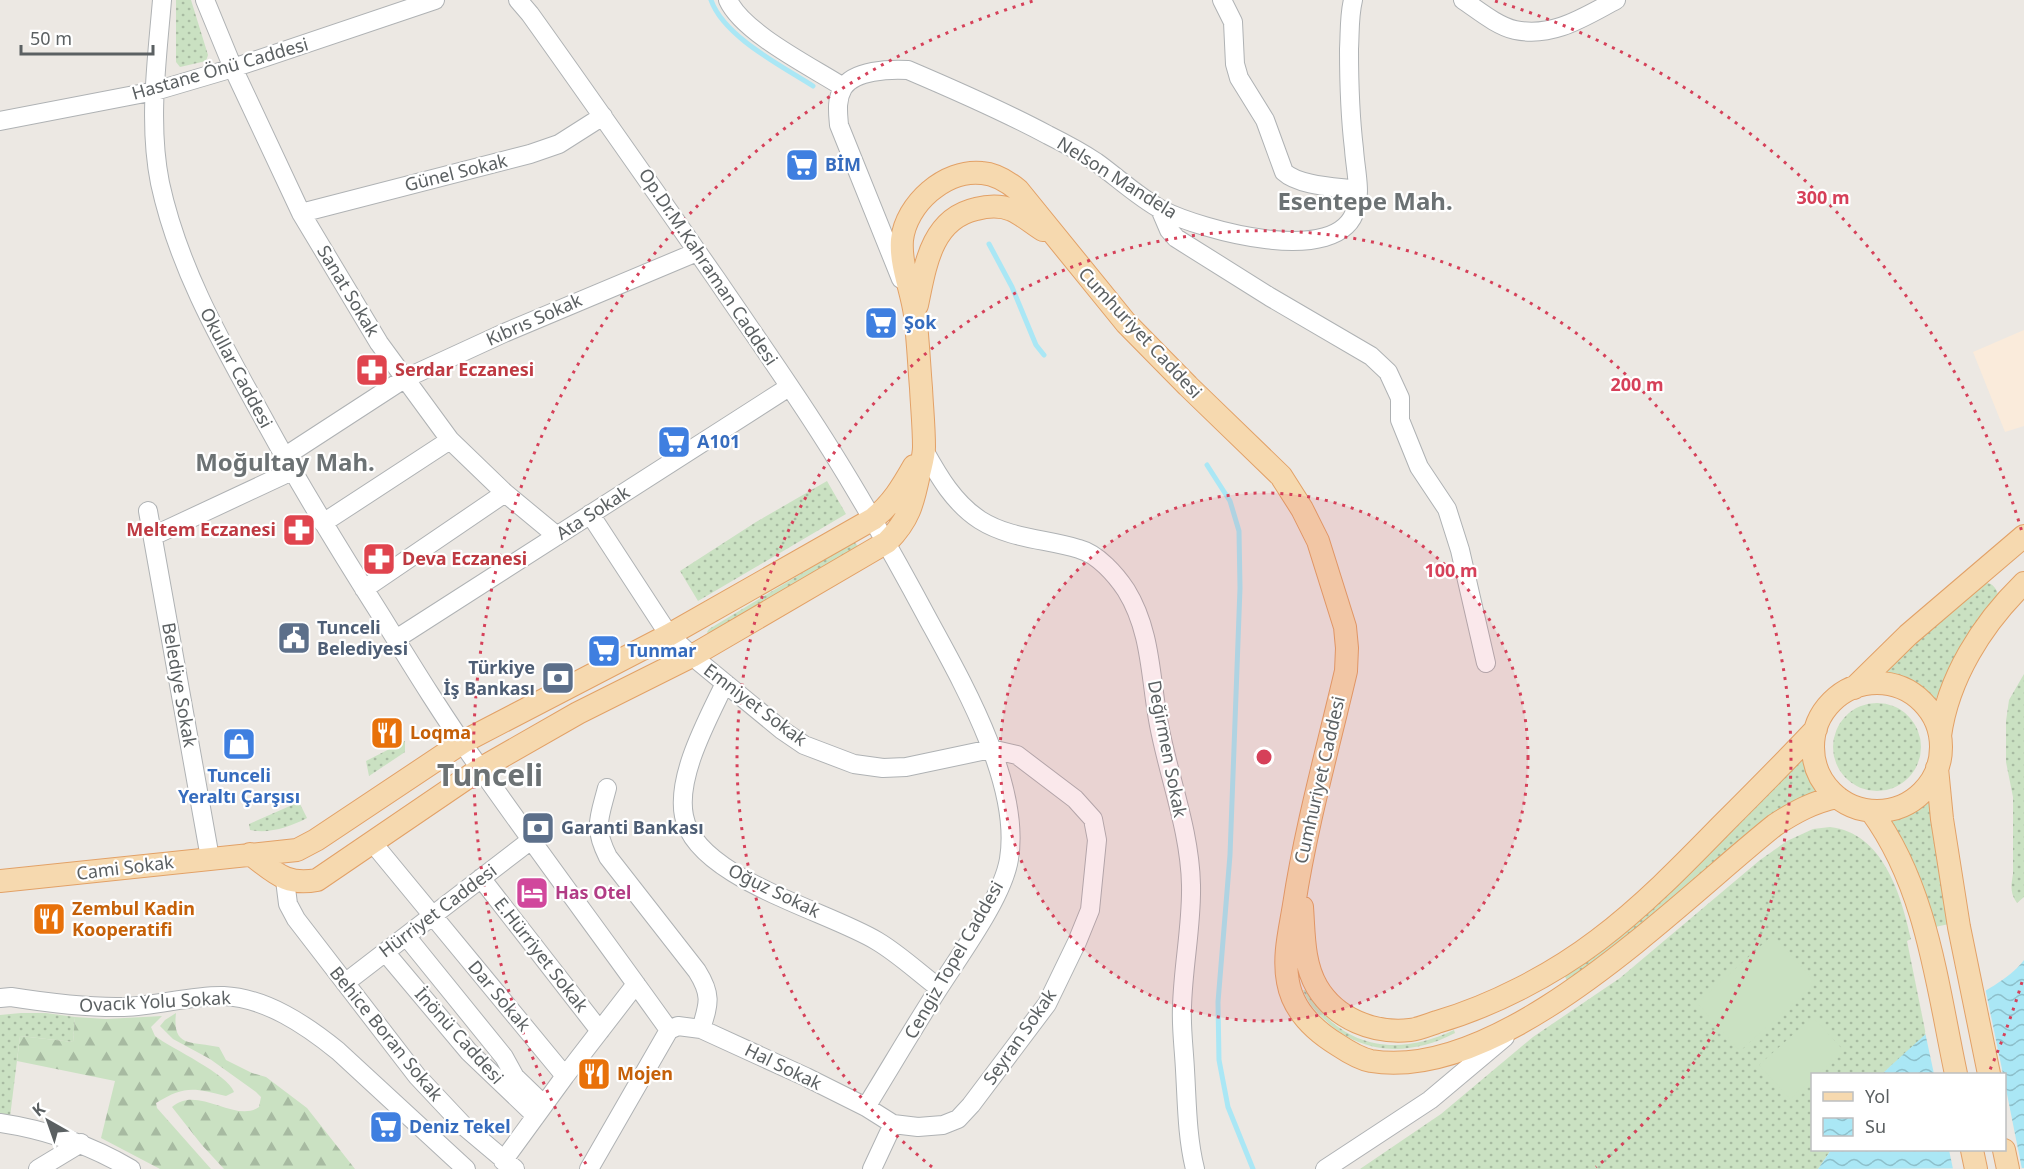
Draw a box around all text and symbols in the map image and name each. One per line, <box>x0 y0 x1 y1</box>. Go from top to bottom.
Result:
scale bar <box>21 18 153 56</box>
text: 50 m <box>30 26 72 50</box>
street label: Hastane Önü Caddesi <box>129 31 311 105</box>
street label: Nelson Mandela <box>1053 131 1182 224</box>
supermarket icon: BİM <box>784 147 820 183</box>
street label: Günel Sokak <box>402 148 510 196</box>
place label: BİM <box>825 152 861 176</box>
street label: Op.Dr.M.Kahraman Caddesi <box>634 163 784 370</box>
district label: Esentepe Mah. <box>1277 184 1453 217</box>
text: 300 m <box>1796 185 1850 209</box>
street label: Sanat Sokak <box>312 240 386 341</box>
street label: Cumhuriyet Caddesi <box>1074 262 1208 403</box>
street label: Kıbrıs Sokak <box>482 287 586 351</box>
street label: Okullar Caddesi <box>195 303 279 432</box>
supermarket icon: Şok <box>863 305 899 341</box>
place label: Şok <box>904 310 937 334</box>
pharmacy icon: Serdar Eczanesi <box>354 352 390 388</box>
place label: Serdar Eczanesi <box>395 357 534 381</box>
text: 200 m <box>1610 372 1664 396</box>
supermarket icon: A101 <box>656 424 692 460</box>
place label: A101 <box>697 429 740 453</box>
district label: Moğultay Mah. <box>195 445 375 478</box>
street label: Ata Sokak <box>551 479 634 545</box>
pharmacy icon: Meltem Eczanesi <box>281 512 317 548</box>
place label: Meltem Eczanesi <box>126 517 276 541</box>
pharmacy icon: Deva Eczanesi <box>361 541 397 577</box>
place label: Deva Eczanesi <box>402 546 527 570</box>
text: 100 m <box>1424 558 1478 582</box>
place label: Tunceli Belediyesi <box>317 615 408 660</box>
street label: Belediye Sokak <box>157 620 203 750</box>
public building icon: Tunceli Belediyesi <box>276 620 312 656</box>
supermarket icon: Tunmar <box>586 633 622 669</box>
place label: Tunmar <box>627 638 696 662</box>
place label: Türkiye İş Bankası <box>443 655 535 700</box>
street label: Emniyet Sokak <box>699 658 812 751</box>
bank icon: Türkiye İş Bankası <box>540 660 576 696</box>
street label: Değirmen Sokak <box>1143 678 1193 820</box>
street label: Cumhuriyet Caddesi <box>1288 694 1350 866</box>
restaurant icon: Loqma <box>369 715 405 751</box>
place label: Loqma <box>410 720 471 744</box>
shop icon: Tunceli Yeraltı Çarşısı <box>221 726 257 762</box>
centre of rings <box>1254 747 1274 767</box>
district label: Tunceli <box>437 754 543 795</box>
place label: Tunceli Yeraltı Çarşısı <box>178 763 300 808</box>
bank icon: Garanti Bankası <box>520 810 556 846</box>
place label: Garanti Bankası <box>561 815 704 839</box>
street label: Cami Sokak <box>75 849 175 885</box>
street label: Hürriyet Caddesi <box>374 858 501 962</box>
street label: Oğuz Sokak <box>724 858 825 923</box>
hotel icon: Has Otel <box>514 875 550 911</box>
street label: Cengiz Topel Caddesi <box>898 876 1008 1043</box>
place label: Has Otel <box>555 880 631 904</box>
street label: E.Hürriyet Sokak <box>489 892 594 1017</box>
place label: Zembul Kadin Kooperatifi <box>72 896 195 941</box>
restaurant icon: Zembul Kadin Kooperatifi <box>31 901 67 937</box>
street label: Dar Sokak <box>463 955 537 1036</box>
street label: Behice Boran Sokak <box>325 961 449 1106</box>
street label: İnönü Caddesi <box>410 982 510 1089</box>
street label: Seyran Sokak <box>977 983 1061 1089</box>
street label: Ovacık Yolu Sokak <box>79 985 232 1017</box>
street label: Hal Sokak <box>741 1037 826 1095</box>
restaurant icon: Mojen <box>576 1056 612 1092</box>
place label: Mojen <box>617 1061 673 1085</box>
legend <box>1811 1073 2006 1151</box>
text: Yol <box>1865 1084 1890 1108</box>
north arrow <box>18 1091 78 1151</box>
text: K <box>27 1097 50 1121</box>
supermarket icon: Deniz Tekel <box>368 1109 404 1145</box>
place label: Deniz Tekel <box>409 1114 511 1138</box>
text: Su <box>1865 1114 1886 1138</box>

